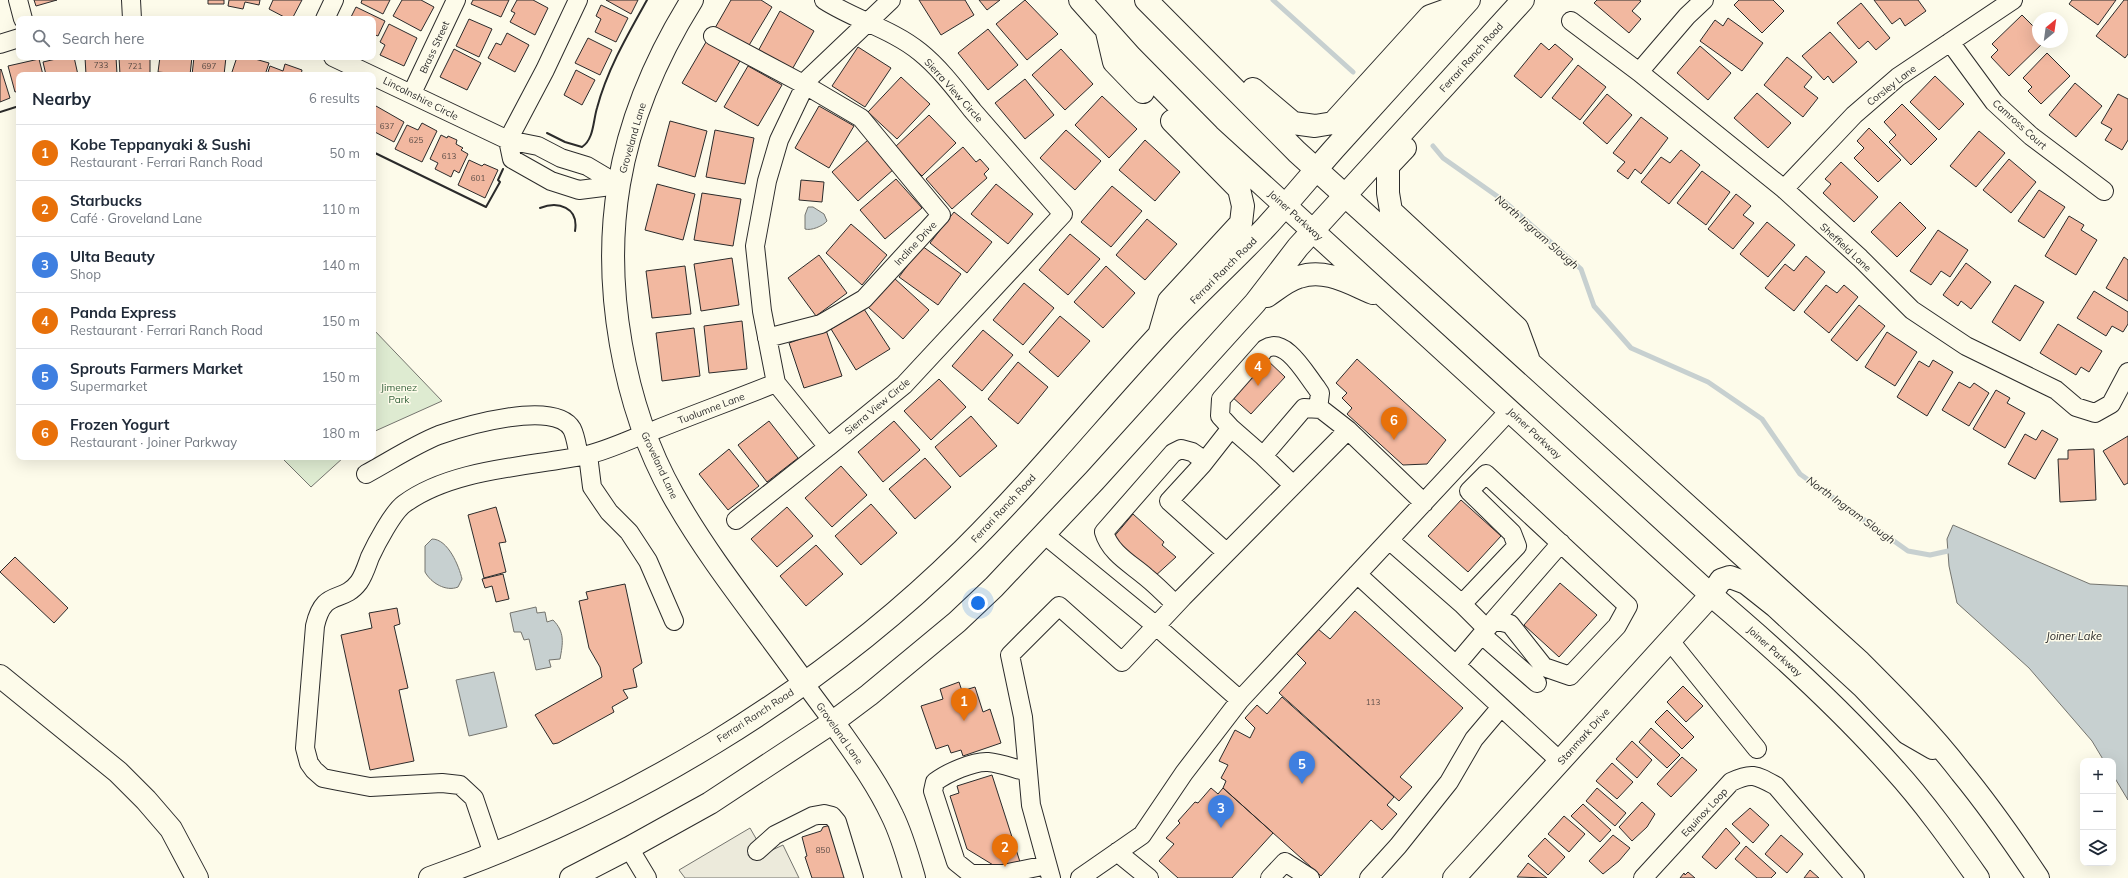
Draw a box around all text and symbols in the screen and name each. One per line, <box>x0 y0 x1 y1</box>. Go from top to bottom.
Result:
north arrow <box>2032 12 2068 48</box>
search box <box>16 16 376 60</box>
street label: Brass Street <box>417 18 453 76</box>
street label: Ferrari Ranch Road <box>1437 20 1506 95</box>
icon: search <box>30 27 52 49</box>
text: Search here <box>62 29 144 48</box>
street label: Sierra View Circle <box>922 56 986 125</box>
house number: 733 <box>94 60 108 70</box>
house number: 721 <box>128 61 142 71</box>
house number: 697 <box>202 61 216 71</box>
street label: Corsley Lane <box>1864 62 1919 109</box>
street label: Lincolnshire Circle <box>381 74 461 123</box>
text: Nearby <box>32 88 91 109</box>
text: 6 results <box>309 90 360 106</box>
street label: Camross Court <box>1990 97 2050 152</box>
street label: Groveland Lane <box>616 101 649 175</box>
house number: 637 <box>380 121 394 131</box>
text: Kobe Teppanyaki & Sushi <box>70 135 251 154</box>
house number: 625 <box>409 135 423 145</box>
text: 1 <box>41 145 49 161</box>
text: 50 m <box>330 145 360 161</box>
house number: 613 <box>442 151 456 161</box>
text: Restaurant · Ferrari Ranch Road <box>70 154 263 170</box>
house number: 601 <box>471 173 485 183</box>
street label: Joiner Parkway <box>1265 187 1326 244</box>
text: Starbucks <box>70 191 142 210</box>
water label: North Ingram Slough <box>1492 192 1582 272</box>
text: 2 <box>41 201 49 217</box>
text: 110 m <box>322 201 360 217</box>
text: Café · Groveland Lane <box>70 210 202 226</box>
street label: Incline Drive <box>891 218 939 268</box>
street label: Sheffield Lane <box>1817 220 1874 275</box>
street label: Ferrari Ranch Road <box>1187 234 1260 307</box>
text: Ulta Beauty <box>70 247 155 266</box>
text: 3 <box>41 257 49 273</box>
text: 140 m <box>322 257 360 273</box>
text: Shop <box>70 266 101 282</box>
text: Panda Express <box>70 303 176 322</box>
text: 4 <box>41 313 49 329</box>
text: 150 m <box>322 313 360 329</box>
text: Restaurant · Ferrari Ranch Road <box>70 322 263 338</box>
pin: 4 <box>1245 353 1271 386</box>
text: Sprouts Farmers Market <box>70 359 243 378</box>
text: 5 <box>41 369 49 385</box>
text: 150 m <box>322 369 360 385</box>
street label: Sierra View Circle <box>842 375 913 438</box>
text: Supermarket <box>70 378 147 394</box>
park label: Jimenez Park <box>381 381 417 406</box>
street label: Tuolumne Lane <box>676 390 746 427</box>
street label: Joiner Parkway <box>1505 405 1565 462</box>
pin: 6 <box>1381 407 1407 440</box>
text: Frozen Yogurt <box>70 415 169 434</box>
text: 6 <box>41 425 49 441</box>
text: 180 m <box>322 425 360 441</box>
street label: Groveland Lane <box>638 429 681 501</box>
text: Restaurant · Joiner Parkway <box>70 434 237 450</box>
street label: Ferrari Ranch Road <box>968 471 1039 545</box>
water label: North Ingram Slough <box>1804 473 1898 547</box>
your location <box>968 593 988 613</box>
street label: Joiner Parkway <box>1744 623 1805 680</box>
water label: Joiner Lake <box>2045 629 2102 643</box>
street label: Ferrari Ranch Road <box>714 686 796 745</box>
pin: 1 <box>951 688 977 721</box>
house number: 113 <box>1366 697 1380 707</box>
street label: Groveland Lane <box>813 700 866 767</box>
street label: Stanmark Drive <box>1554 705 1612 767</box>
pin: 5 <box>1289 751 1315 784</box>
map controls <box>2080 758 2116 866</box>
button: + <box>2080 758 2116 794</box>
street label: Equinox Loop <box>1678 785 1730 840</box>
button: − <box>2080 794 2116 830</box>
pin: 3 <box>1208 795 1234 828</box>
button: layers <box>2080 830 2116 866</box>
pin: 2 <box>992 834 1018 867</box>
house number: 850 <box>816 845 830 855</box>

